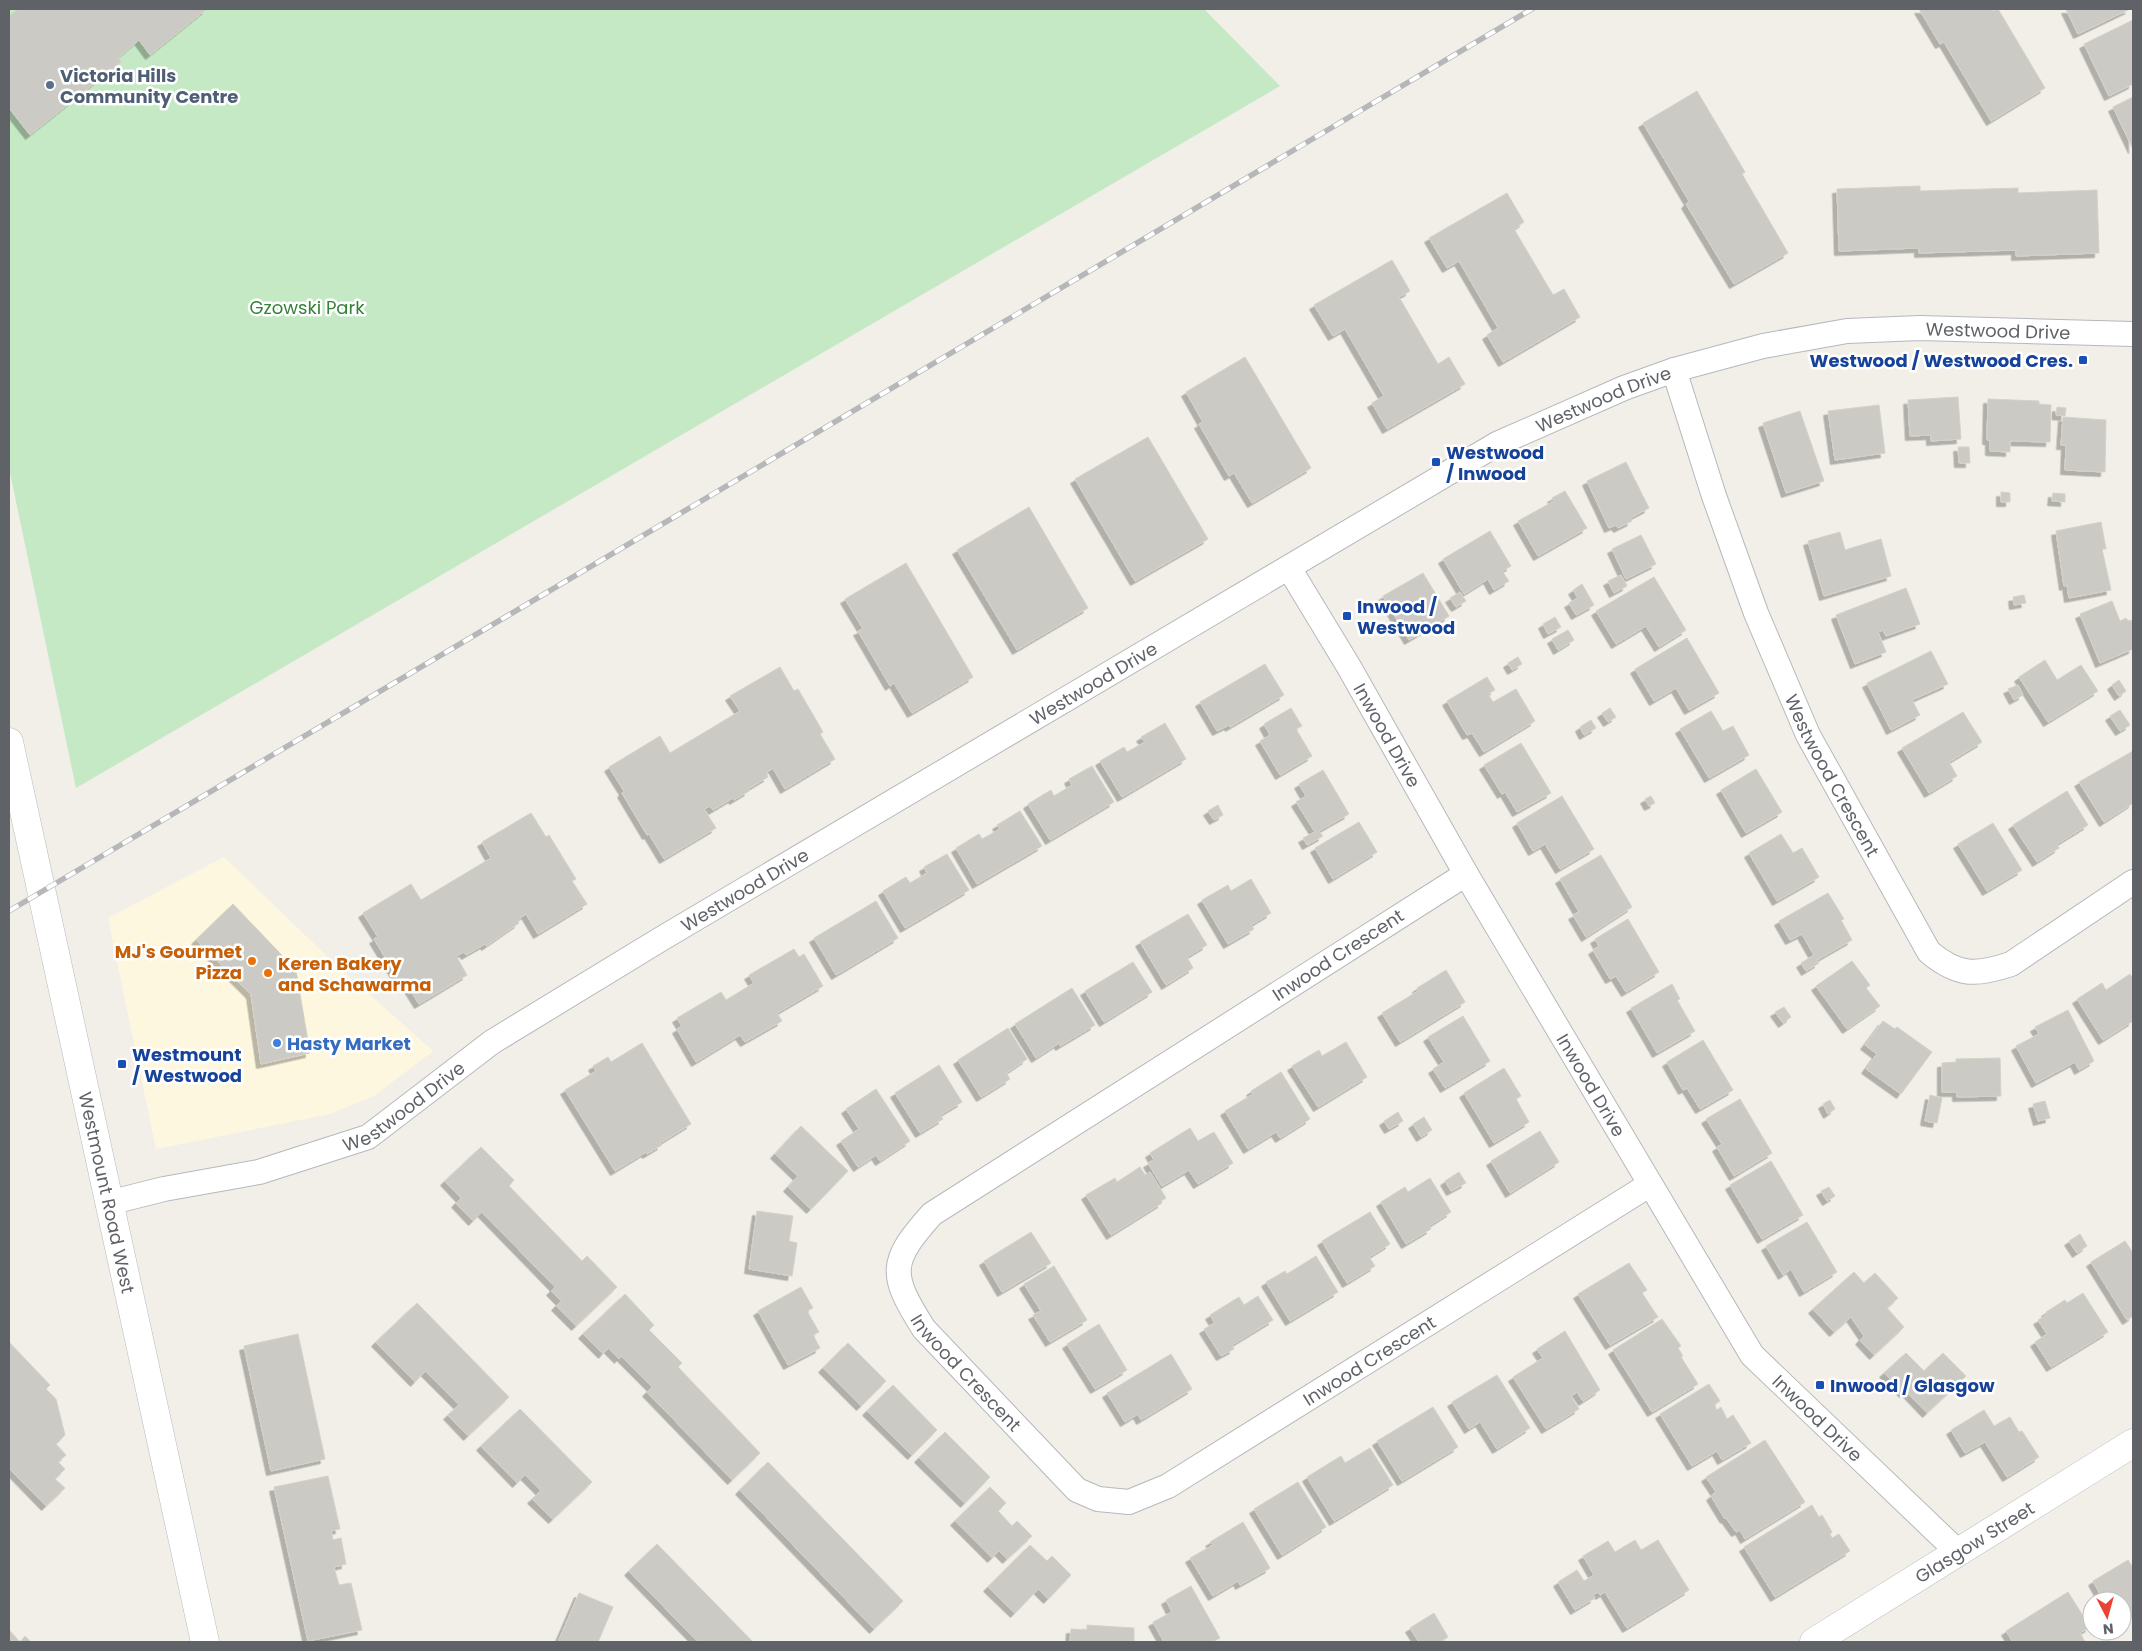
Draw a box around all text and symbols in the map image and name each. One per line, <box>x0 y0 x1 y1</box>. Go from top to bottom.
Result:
place label: Victoria Hills Community Centre <box>60 63 238 109</box>
marker: Victoria Hills Community Centre <box>44 79 56 91</box>
park label: Gzowski Park <box>250 295 365 320</box>
street label: Westwood Drive <box>1925 316 2071 345</box>
place label: Westwood / Westwood Cres. <box>1810 348 2073 373</box>
marker: Westwood / Westwood Cres. <box>2077 354 2089 366</box>
street label: Westwood Drive <box>1532 360 1674 438</box>
place label: Westwood / Inwood <box>1446 440 1544 486</box>
marker: Westwood / Inwood <box>1430 456 1442 468</box>
place label: Inwood / Westwood <box>1357 594 1455 640</box>
marker: Inwood / Westwood <box>1341 610 1353 622</box>
street label: Westwood Drive <box>1024 636 1162 731</box>
street label: Inwood Drive <box>1348 678 1427 792</box>
street label: Westwood Crescent <box>1779 690 1886 861</box>
street label: Westwood Drive <box>676 842 813 937</box>
street label: Inwood Crescent <box>1267 903 1409 1007</box>
place label: MJ's Gourmet Pizza <box>115 939 242 985</box>
place label: Keren Bakery and Schawarma <box>278 951 432 997</box>
marker: MJ's Gourmet Pizza <box>246 955 258 967</box>
marker: Keren Bakery and Schawarma <box>262 967 274 979</box>
street label: Inwood Drive <box>1551 1029 1632 1141</box>
place label: Hasty Market <box>287 1031 411 1056</box>
marker: Hasty Market <box>271 1037 283 1049</box>
place label: Westmount / Westwood <box>132 1042 242 1088</box>
street label: Westwood Drive <box>339 1055 470 1157</box>
marker: Westmount / Westwood <box>116 1058 128 1070</box>
street label: Westmount Road West <box>73 1089 141 1296</box>
street label: Inwood Crescent <box>905 1309 1027 1437</box>
street label: Inwood Crescent <box>1298 1309 1440 1411</box>
street label: Inwood Drive <box>1767 1369 1868 1467</box>
place label: Inwood / Glasgow <box>1830 1373 1995 1398</box>
marker: Inwood / Glasgow <box>1814 1379 1826 1391</box>
street label: Glasgow Street <box>1910 1495 2039 1589</box>
north arrow <box>2082 1591 2132 1641</box>
text: N <box>2102 1618 2115 1639</box>

